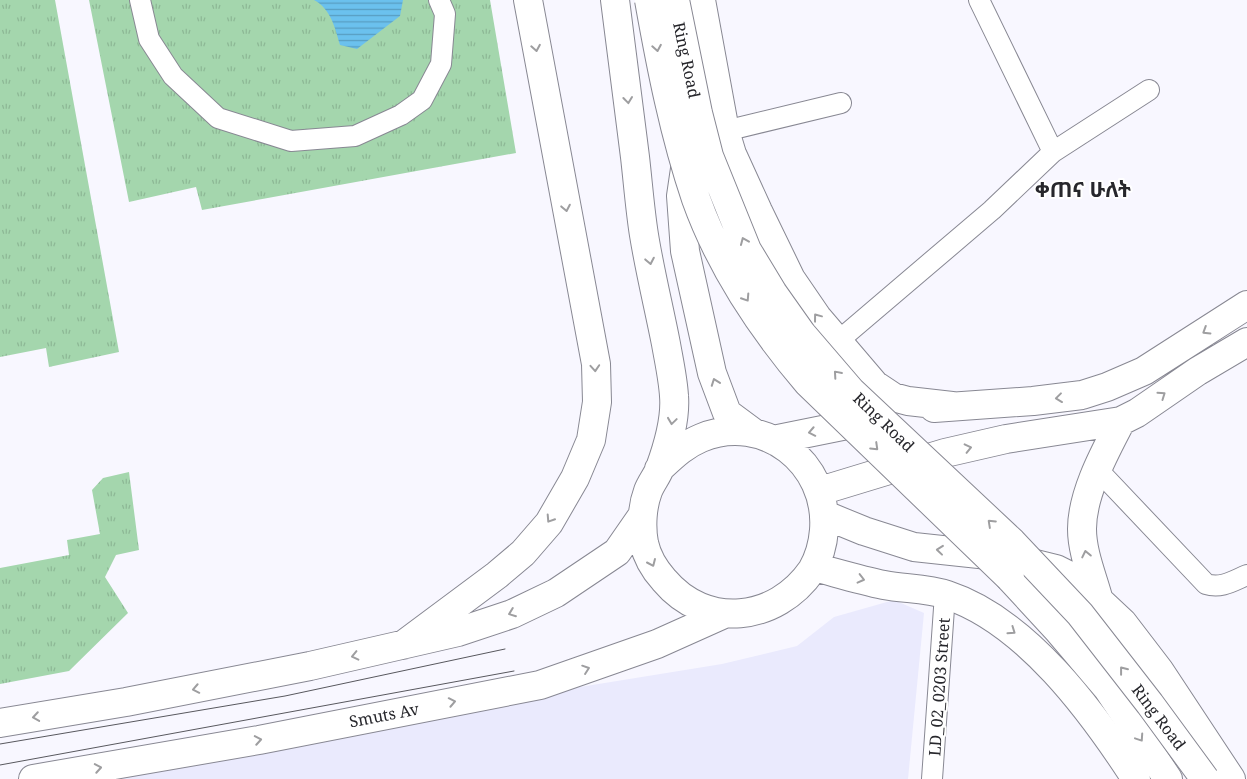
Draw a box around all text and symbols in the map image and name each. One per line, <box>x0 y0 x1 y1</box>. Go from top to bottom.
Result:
street label: Ring Road <box>668 20 706 100</box>
one-way arrow <box>531 44 541 52</box>
one-way arrow <box>652 44 662 52</box>
one-way arrow <box>622 97 633 105</box>
district label: ቀጠና ሁለት <box>1035 175 1131 203</box>
one-way arrow <box>560 203 571 212</box>
one-way arrow <box>739 237 750 246</box>
one-way arrow <box>644 257 654 266</box>
one-way arrow <box>740 293 749 302</box>
one-way arrow <box>814 313 823 323</box>
one-way arrow <box>1202 325 1211 335</box>
one-way arrow <box>590 364 601 372</box>
one-way arrow <box>834 370 843 379</box>
one-way arrow <box>711 379 721 387</box>
street label: Ring Road <box>849 387 920 457</box>
one-way arrow <box>1055 392 1063 403</box>
one-way arrow <box>1156 392 1166 401</box>
one-way arrow <box>667 418 678 426</box>
one-way arrow <box>808 426 817 437</box>
one-way arrow <box>869 441 878 450</box>
one-way arrow <box>963 443 972 454</box>
one-way arrow <box>547 514 556 523</box>
one-way arrow <box>988 520 997 529</box>
one-way arrow <box>936 545 944 556</box>
one-way arrow <box>1081 549 1092 558</box>
one-way arrow <box>646 558 657 567</box>
one-way arrow <box>857 573 865 584</box>
one-way arrow <box>508 607 517 618</box>
street label: LD_02_0203 Street <box>923 617 955 757</box>
one-way arrow <box>1006 625 1016 634</box>
one-way arrow <box>351 650 360 661</box>
one-way arrow <box>582 665 590 675</box>
one-way arrow <box>1120 666 1129 675</box>
street label: Ring Road <box>1127 680 1191 755</box>
one-way arrow <box>192 683 201 693</box>
street label: Smuts Av <box>347 697 421 733</box>
one-way arrow <box>448 697 457 708</box>
one-way arrow <box>32 711 40 722</box>
one-way arrow <box>1134 732 1143 741</box>
one-way arrow <box>254 735 263 745</box>
one-way arrow <box>94 763 103 773</box>

